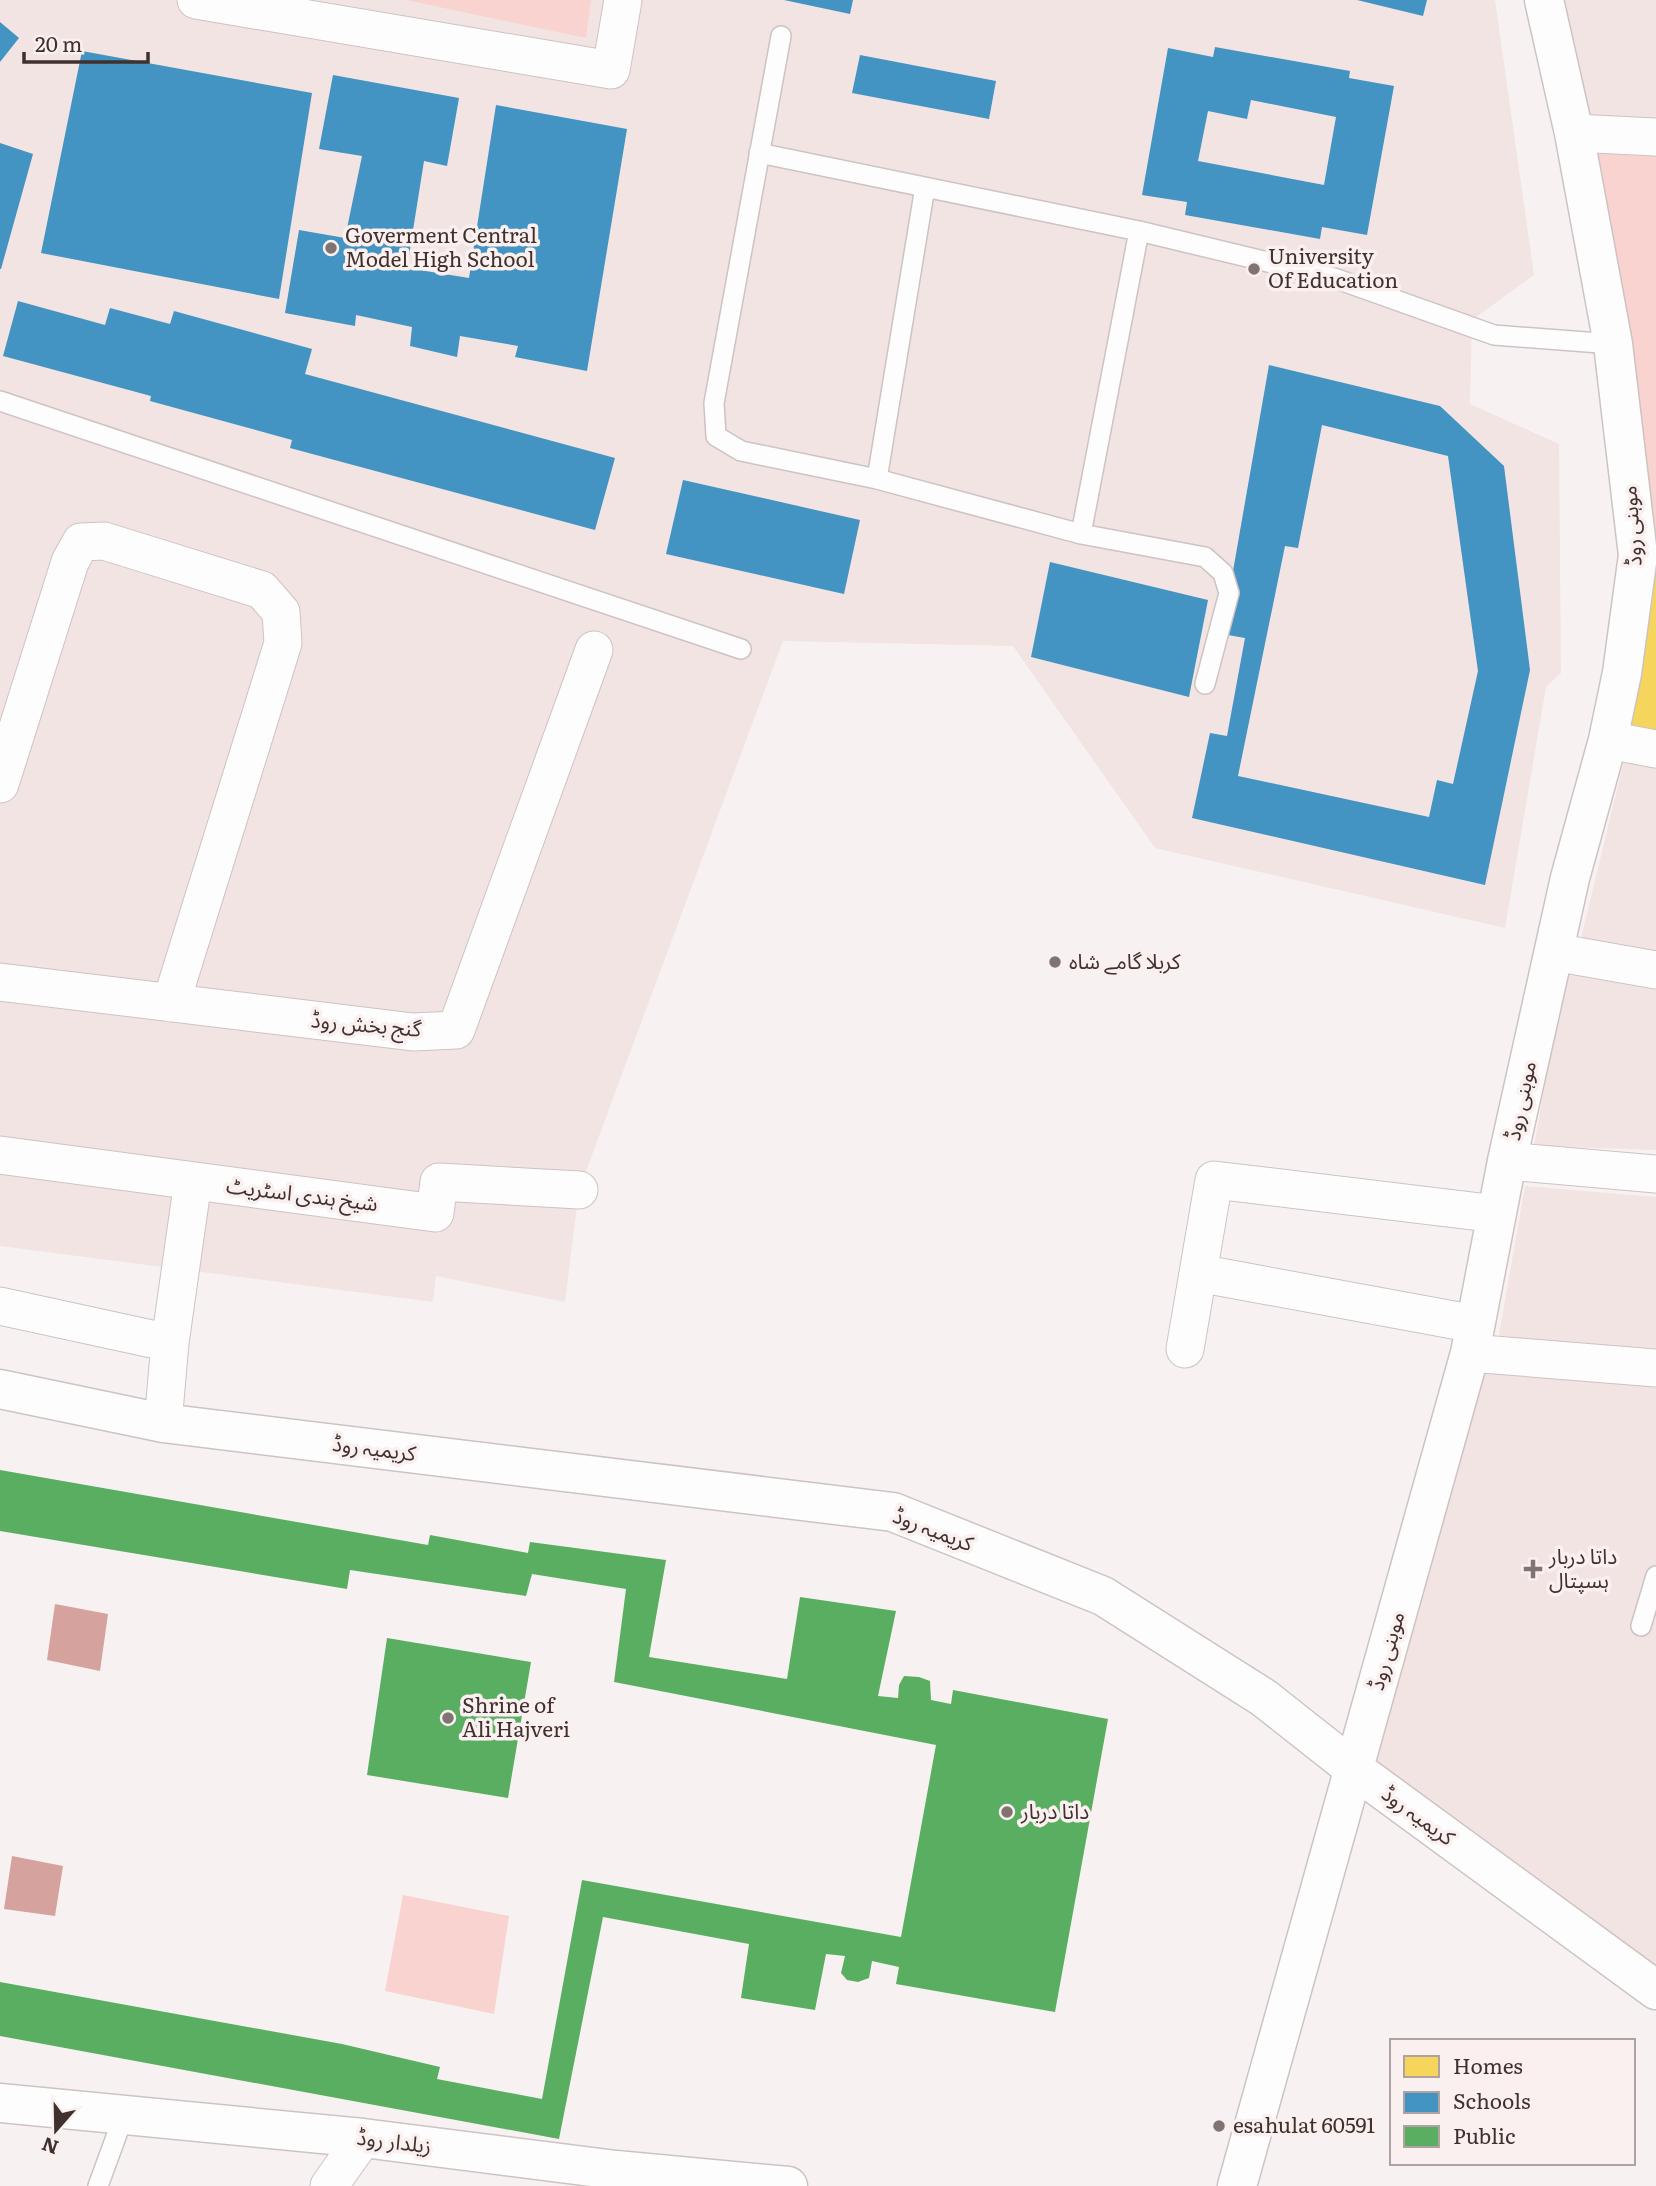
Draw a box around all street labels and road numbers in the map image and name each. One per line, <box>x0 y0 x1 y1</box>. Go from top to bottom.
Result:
street label: موہنی روڈ <box>1611 485 1648 567</box>
street label: گنج بخش روڈ <box>310 1002 423 1045</box>
street label: موہنی روڈ <box>1495 1058 1542 1143</box>
street label: شیخ ہندی اسٹریٹ <box>224 1168 380 1219</box>
street label: کریمیہ روڈ <box>331 1426 418 1467</box>
street label: کریمیہ روڈ <box>889 1498 979 1557</box>
street label: موہنی روڈ <box>1359 1607 1411 1693</box>
street label: کریمیہ روڈ <box>1376 1777 1463 1851</box>
street label: زیلدار روڈ <box>355 2120 433 2159</box>

